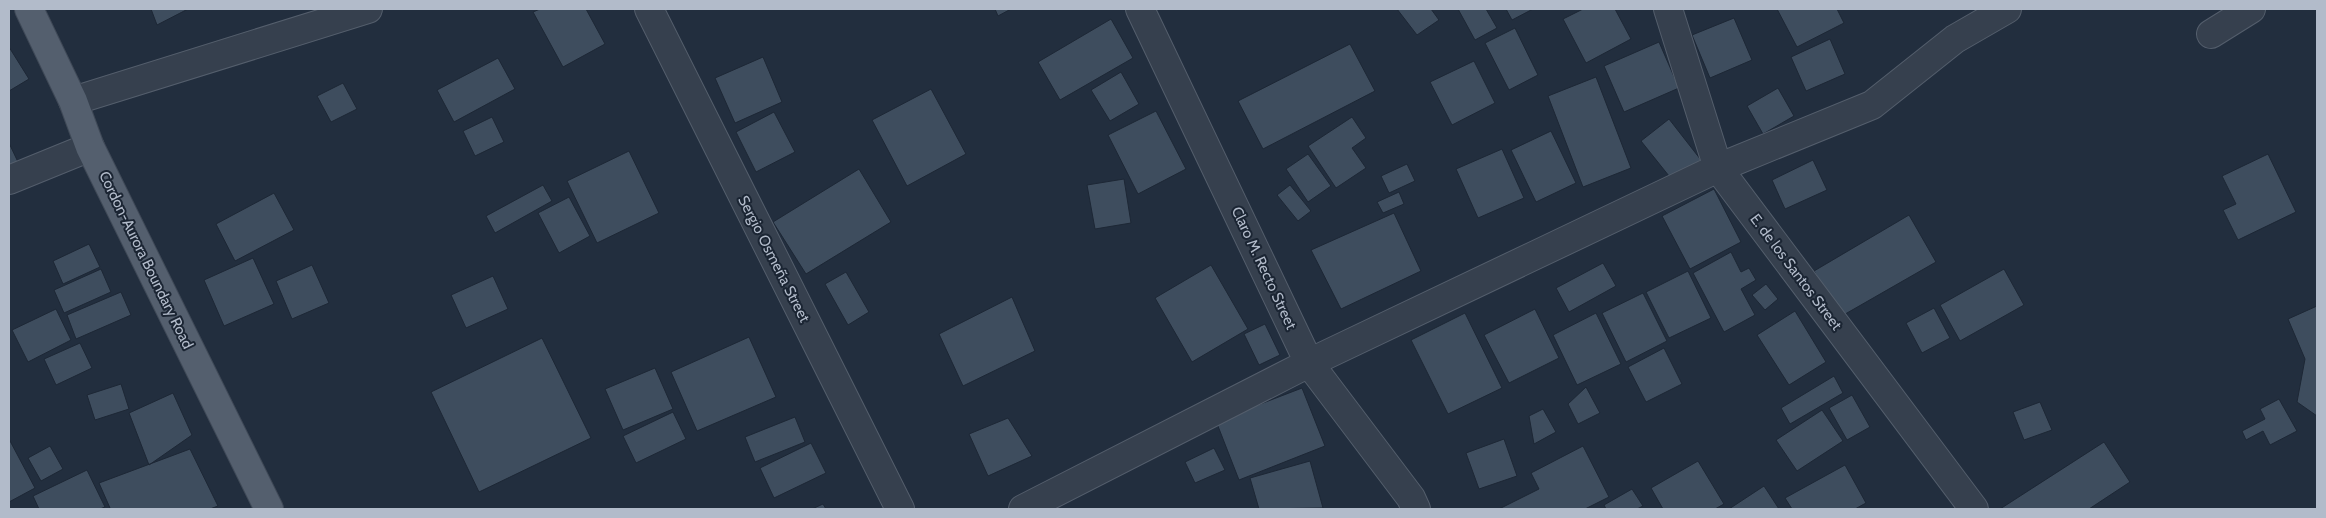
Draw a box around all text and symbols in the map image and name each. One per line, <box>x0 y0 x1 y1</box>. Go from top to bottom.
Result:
street label: Cordon-Aurora Boundary Road <box>95 168 197 352</box>
street label: Sergio Osmeña Street <box>734 193 814 325</box>
street label: Claro M. Recto Street <box>1228 204 1300 332</box>
street label: E. de los Santos Street <box>1746 210 1846 334</box>

